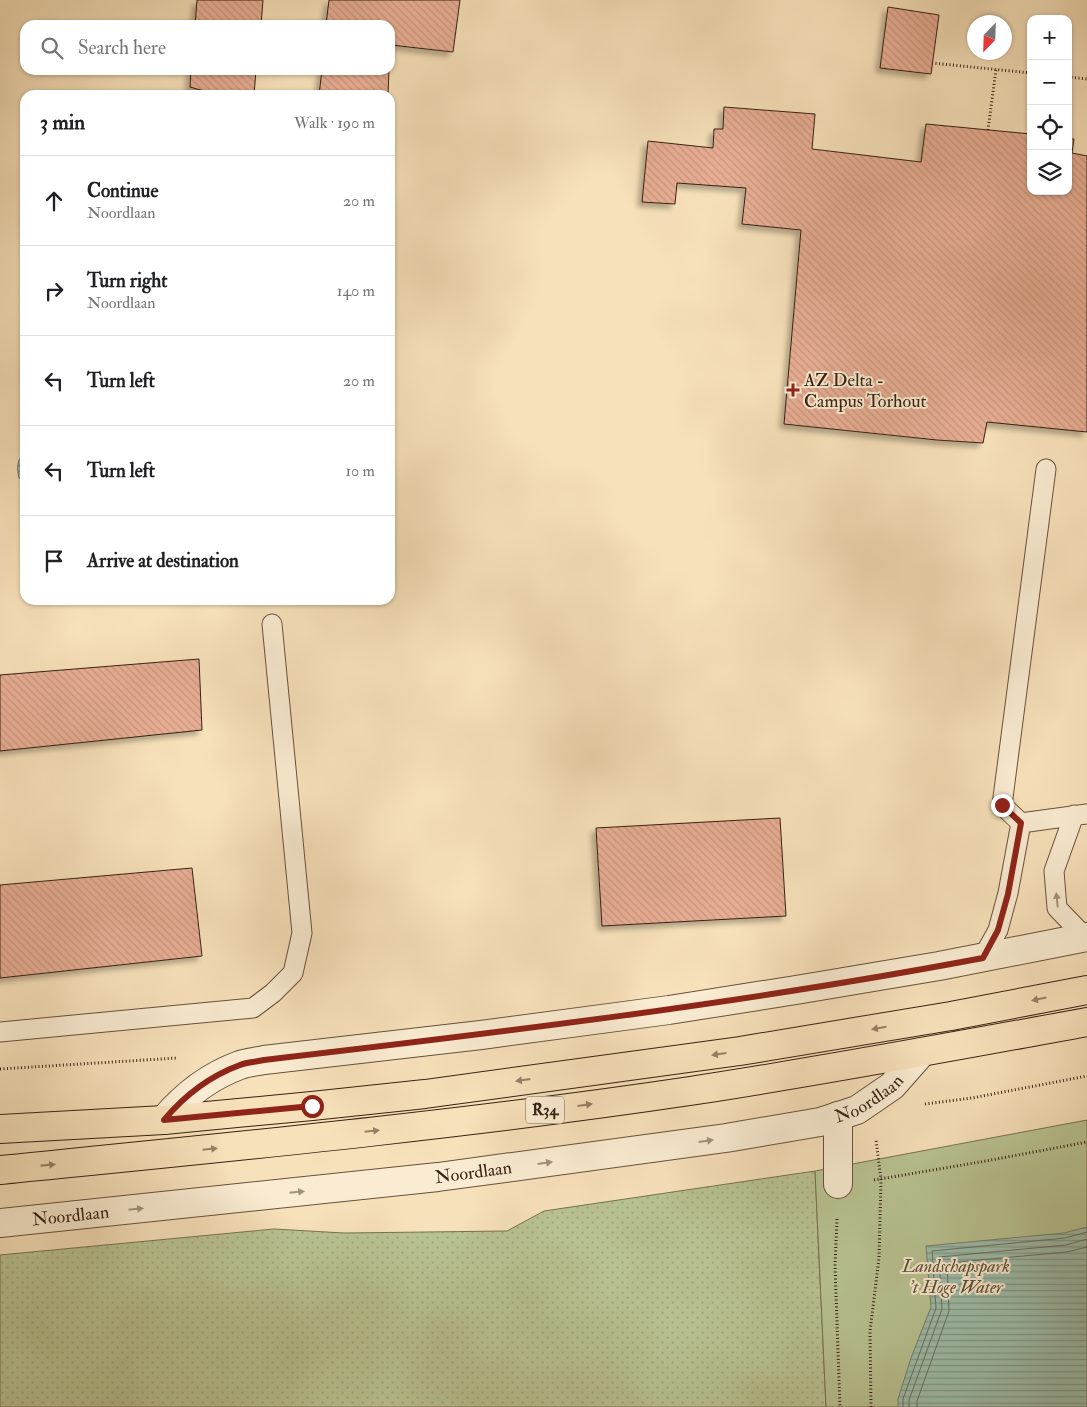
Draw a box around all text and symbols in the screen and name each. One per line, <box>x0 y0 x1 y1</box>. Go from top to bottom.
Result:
north arrow <box>967 15 1012 60</box>
map controls <box>1027 15 1072 195</box>
button: + <box>1027 15 1072 60</box>
search box <box>20 20 395 75</box>
icon: search <box>38 34 66 62</box>
text: Search here <box>78 36 166 60</box>
button: − <box>1027 60 1072 105</box>
button: locate <box>1027 105 1072 150</box>
text: 3 min <box>40 109 85 136</box>
text: Walk · 190 m <box>294 113 375 133</box>
button: layers <box>1027 150 1072 195</box>
text: Continue <box>87 179 158 203</box>
icon: ahead <box>40 187 68 215</box>
text: 20 m <box>343 191 375 211</box>
text: Noordlaan <box>87 203 156 223</box>
text: Turn right <box>87 269 167 293</box>
icon: right <box>40 277 68 305</box>
text: 140 m <box>337 281 375 301</box>
text: Noordlaan <box>87 293 156 313</box>
icon: left <box>40 367 68 395</box>
text: Turn left <box>87 369 155 393</box>
place label: AZ Delta - Campus Torhout <box>803 369 926 413</box>
text: 20 m <box>343 371 375 391</box>
marker: AZ Delta - Campus Torhout <box>786 383 800 397</box>
icon: left <box>40 457 68 485</box>
text: Turn left <box>87 459 155 483</box>
text: 10 m <box>345 461 375 481</box>
icon: arrive <box>40 547 68 575</box>
text: Arrive at destination <box>87 549 239 573</box>
route end <box>991 794 1014 817</box>
one-way arrow <box>1053 891 1061 907</box>
one-way arrow <box>1031 996 1047 1004</box>
one-way arrow <box>871 1024 887 1032</box>
one-way arrow <box>711 1050 727 1058</box>
street label: Noordlaan <box>832 1069 908 1128</box>
one-way arrow <box>515 1076 531 1084</box>
route start <box>301 1095 324 1118</box>
road number: R34 <box>526 1096 564 1124</box>
one-way arrow <box>577 1101 593 1109</box>
one-way arrow <box>364 1127 380 1135</box>
one-way arrow <box>699 1136 715 1144</box>
one-way arrow <box>202 1145 218 1153</box>
street label: Noordlaan <box>433 1156 513 1189</box>
one-way arrow <box>538 1159 554 1167</box>
one-way arrow <box>41 1161 57 1169</box>
one-way arrow <box>289 1188 305 1196</box>
street label: Noordlaan <box>31 1200 110 1231</box>
one-way arrow <box>128 1205 144 1213</box>
park label: Landschapspark 't Hoge Water <box>901 1255 1010 1299</box>

